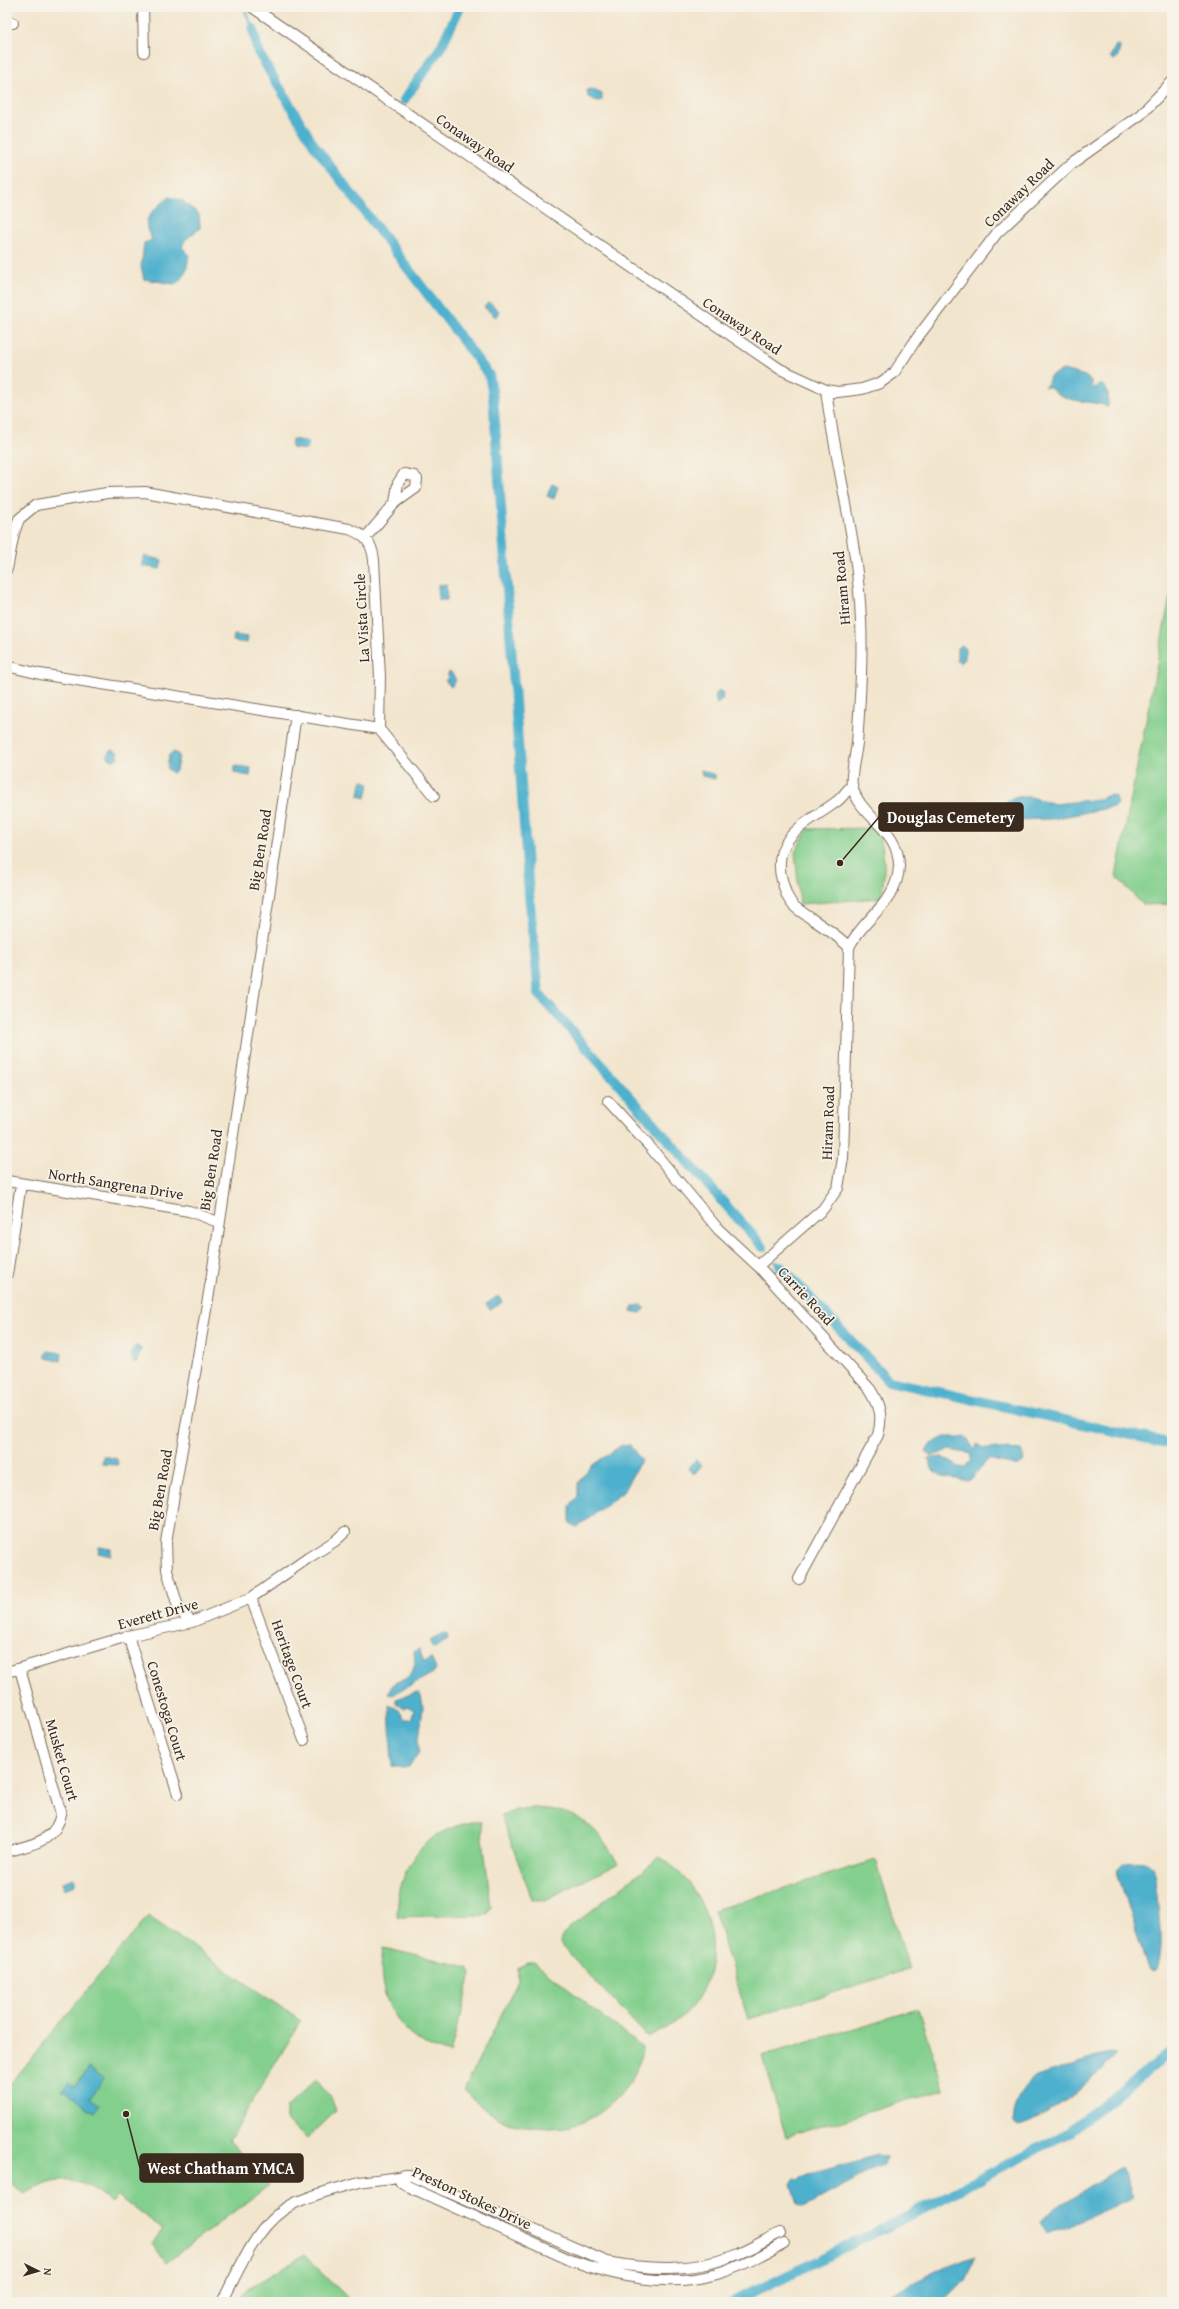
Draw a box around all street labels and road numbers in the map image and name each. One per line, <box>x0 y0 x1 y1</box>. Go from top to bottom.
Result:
street label: Conaway Road <box>432 108 518 177</box>
street label: Conaway Road <box>979 154 1059 232</box>
street label: Conaway Road <box>699 292 786 360</box>
street label: Hiram Road <box>828 550 855 626</box>
street label: La Vista Circle <box>349 573 374 663</box>
street label: Big Ben Road <box>243 808 276 892</box>
street label: Hiram Road <box>816 1086 839 1160</box>
street label: Big Ben Road <box>194 1128 227 1212</box>
street label: North Sangrena Drive <box>47 1162 185 1205</box>
street label: Carrie Road <box>774 1262 839 1330</box>
street label: Big Ben Road <box>142 1448 177 1532</box>
street label: Everett Drive <box>115 1593 200 1634</box>
street label: Heritage Court <box>267 1617 318 1712</box>
street label: Conestoga Court <box>142 1658 193 1764</box>
street label: Musket Court <box>41 1716 84 1804</box>
street label: Preston Stokes Drive <box>409 2161 535 2234</box>

